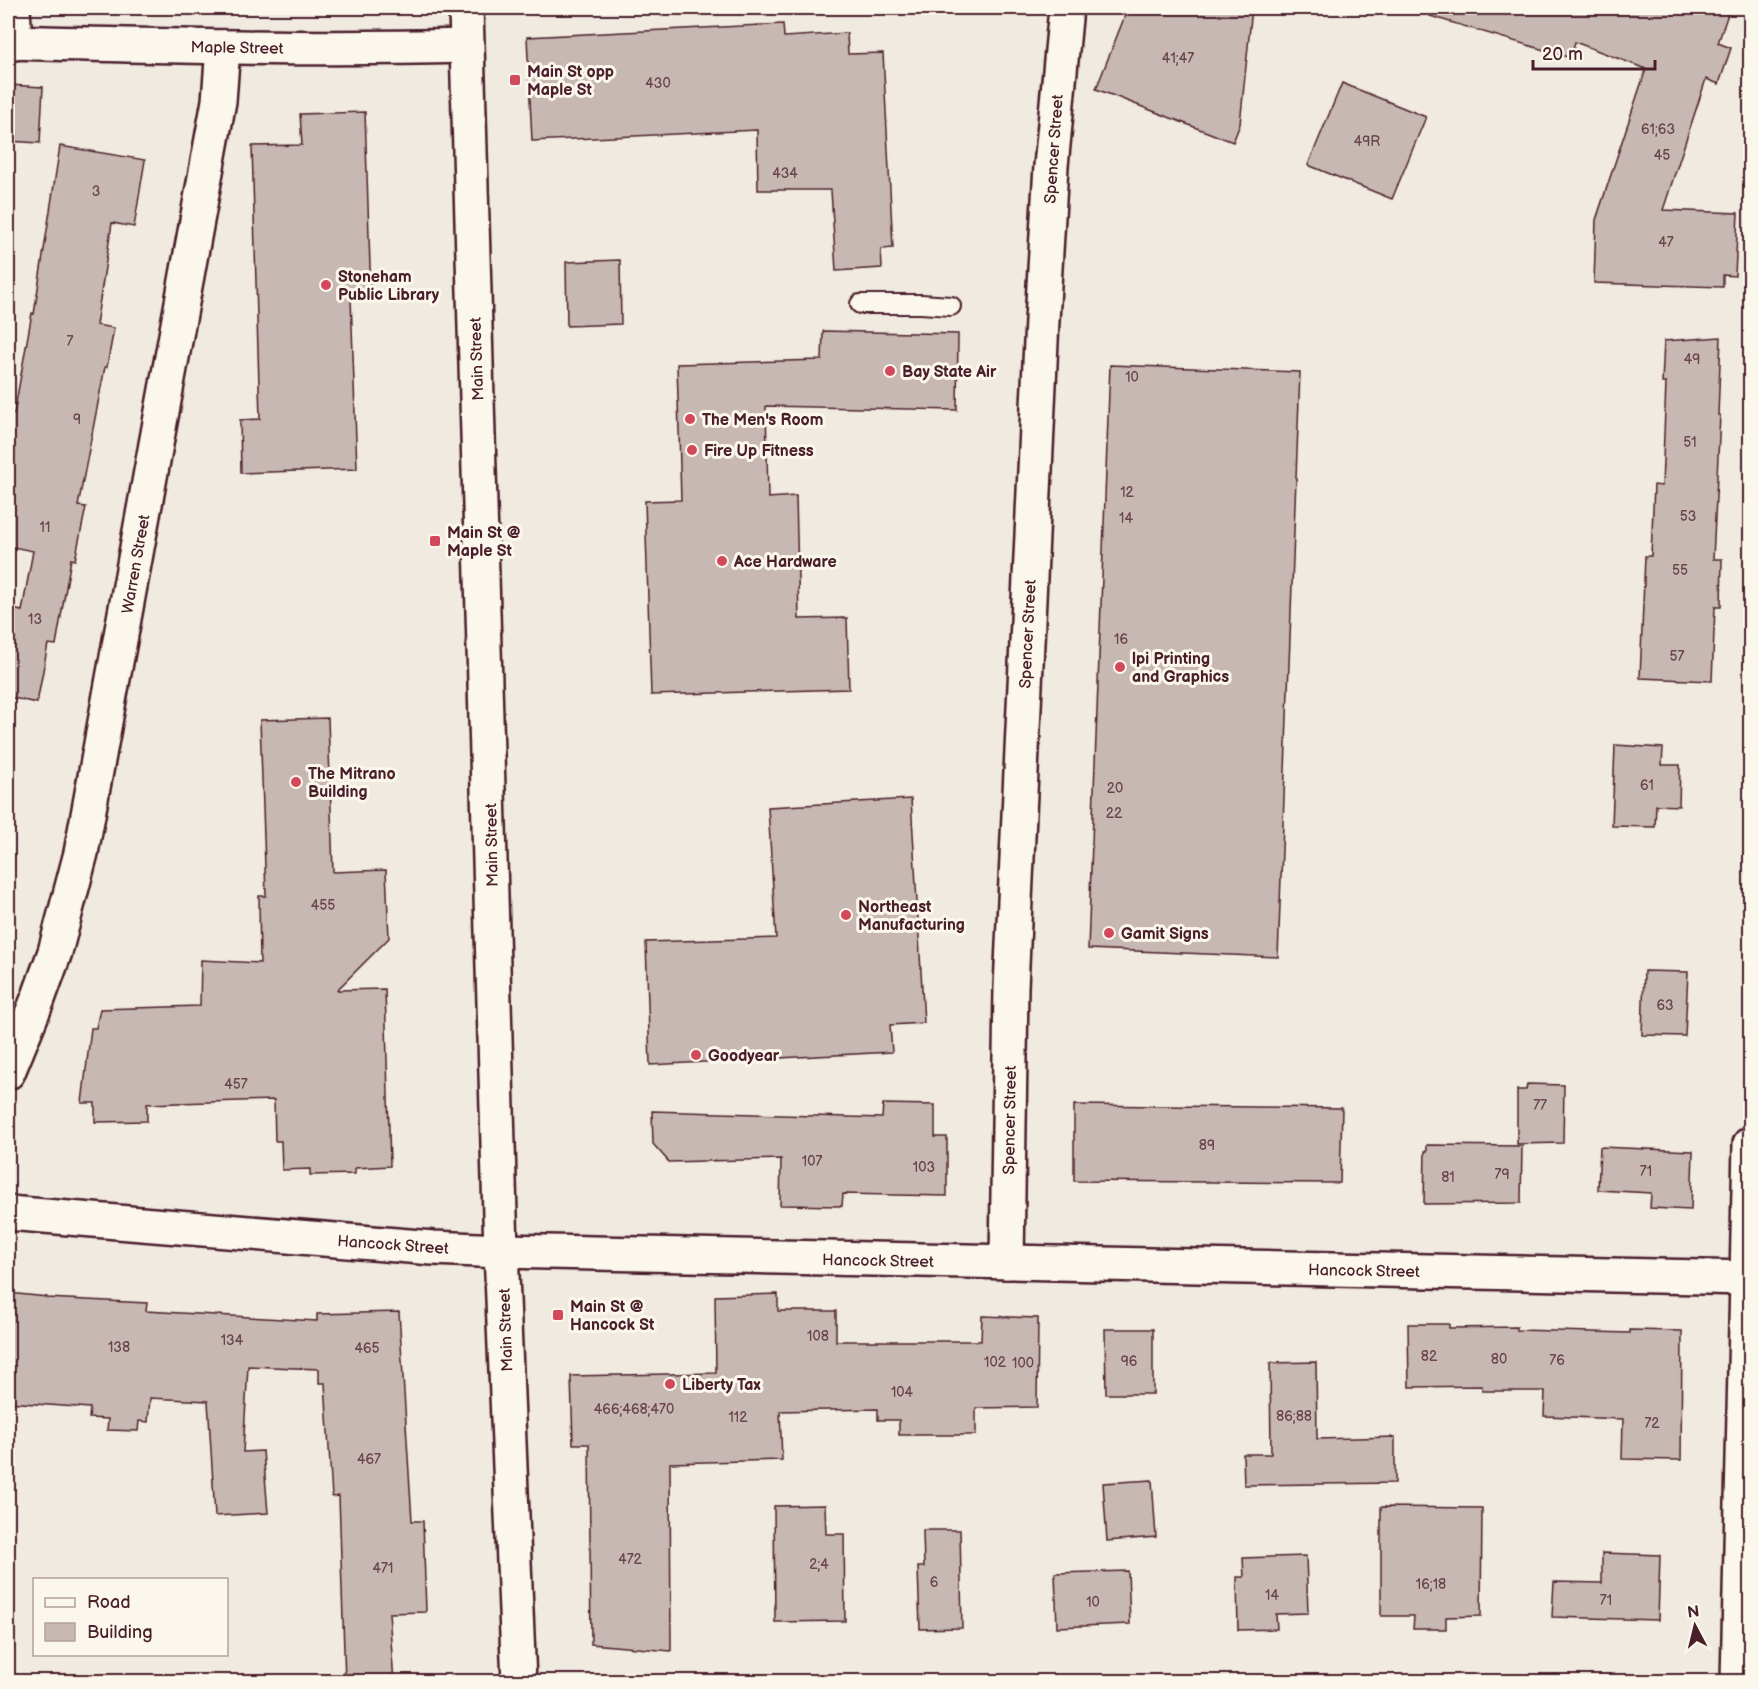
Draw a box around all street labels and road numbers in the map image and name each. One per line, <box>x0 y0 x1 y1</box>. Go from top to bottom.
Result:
street label: Maple Street <box>190 38 284 59</box>
street label: Spencer Street <box>1041 94 1068 204</box>
street label: Main Street <box>467 317 488 401</box>
street label: Warren Street <box>118 513 155 615</box>
street label: Spencer Street <box>1016 579 1041 689</box>
street label: Main Street <box>482 803 503 887</box>
street label: Spencer Street <box>1000 1065 1021 1175</box>
street label: Hancock Street <box>337 1232 449 1259</box>
street label: Hancock Street <box>822 1251 934 1272</box>
street label: Hancock Street <box>1308 1261 1420 1282</box>
street label: Main Street <box>496 1288 517 1372</box>

